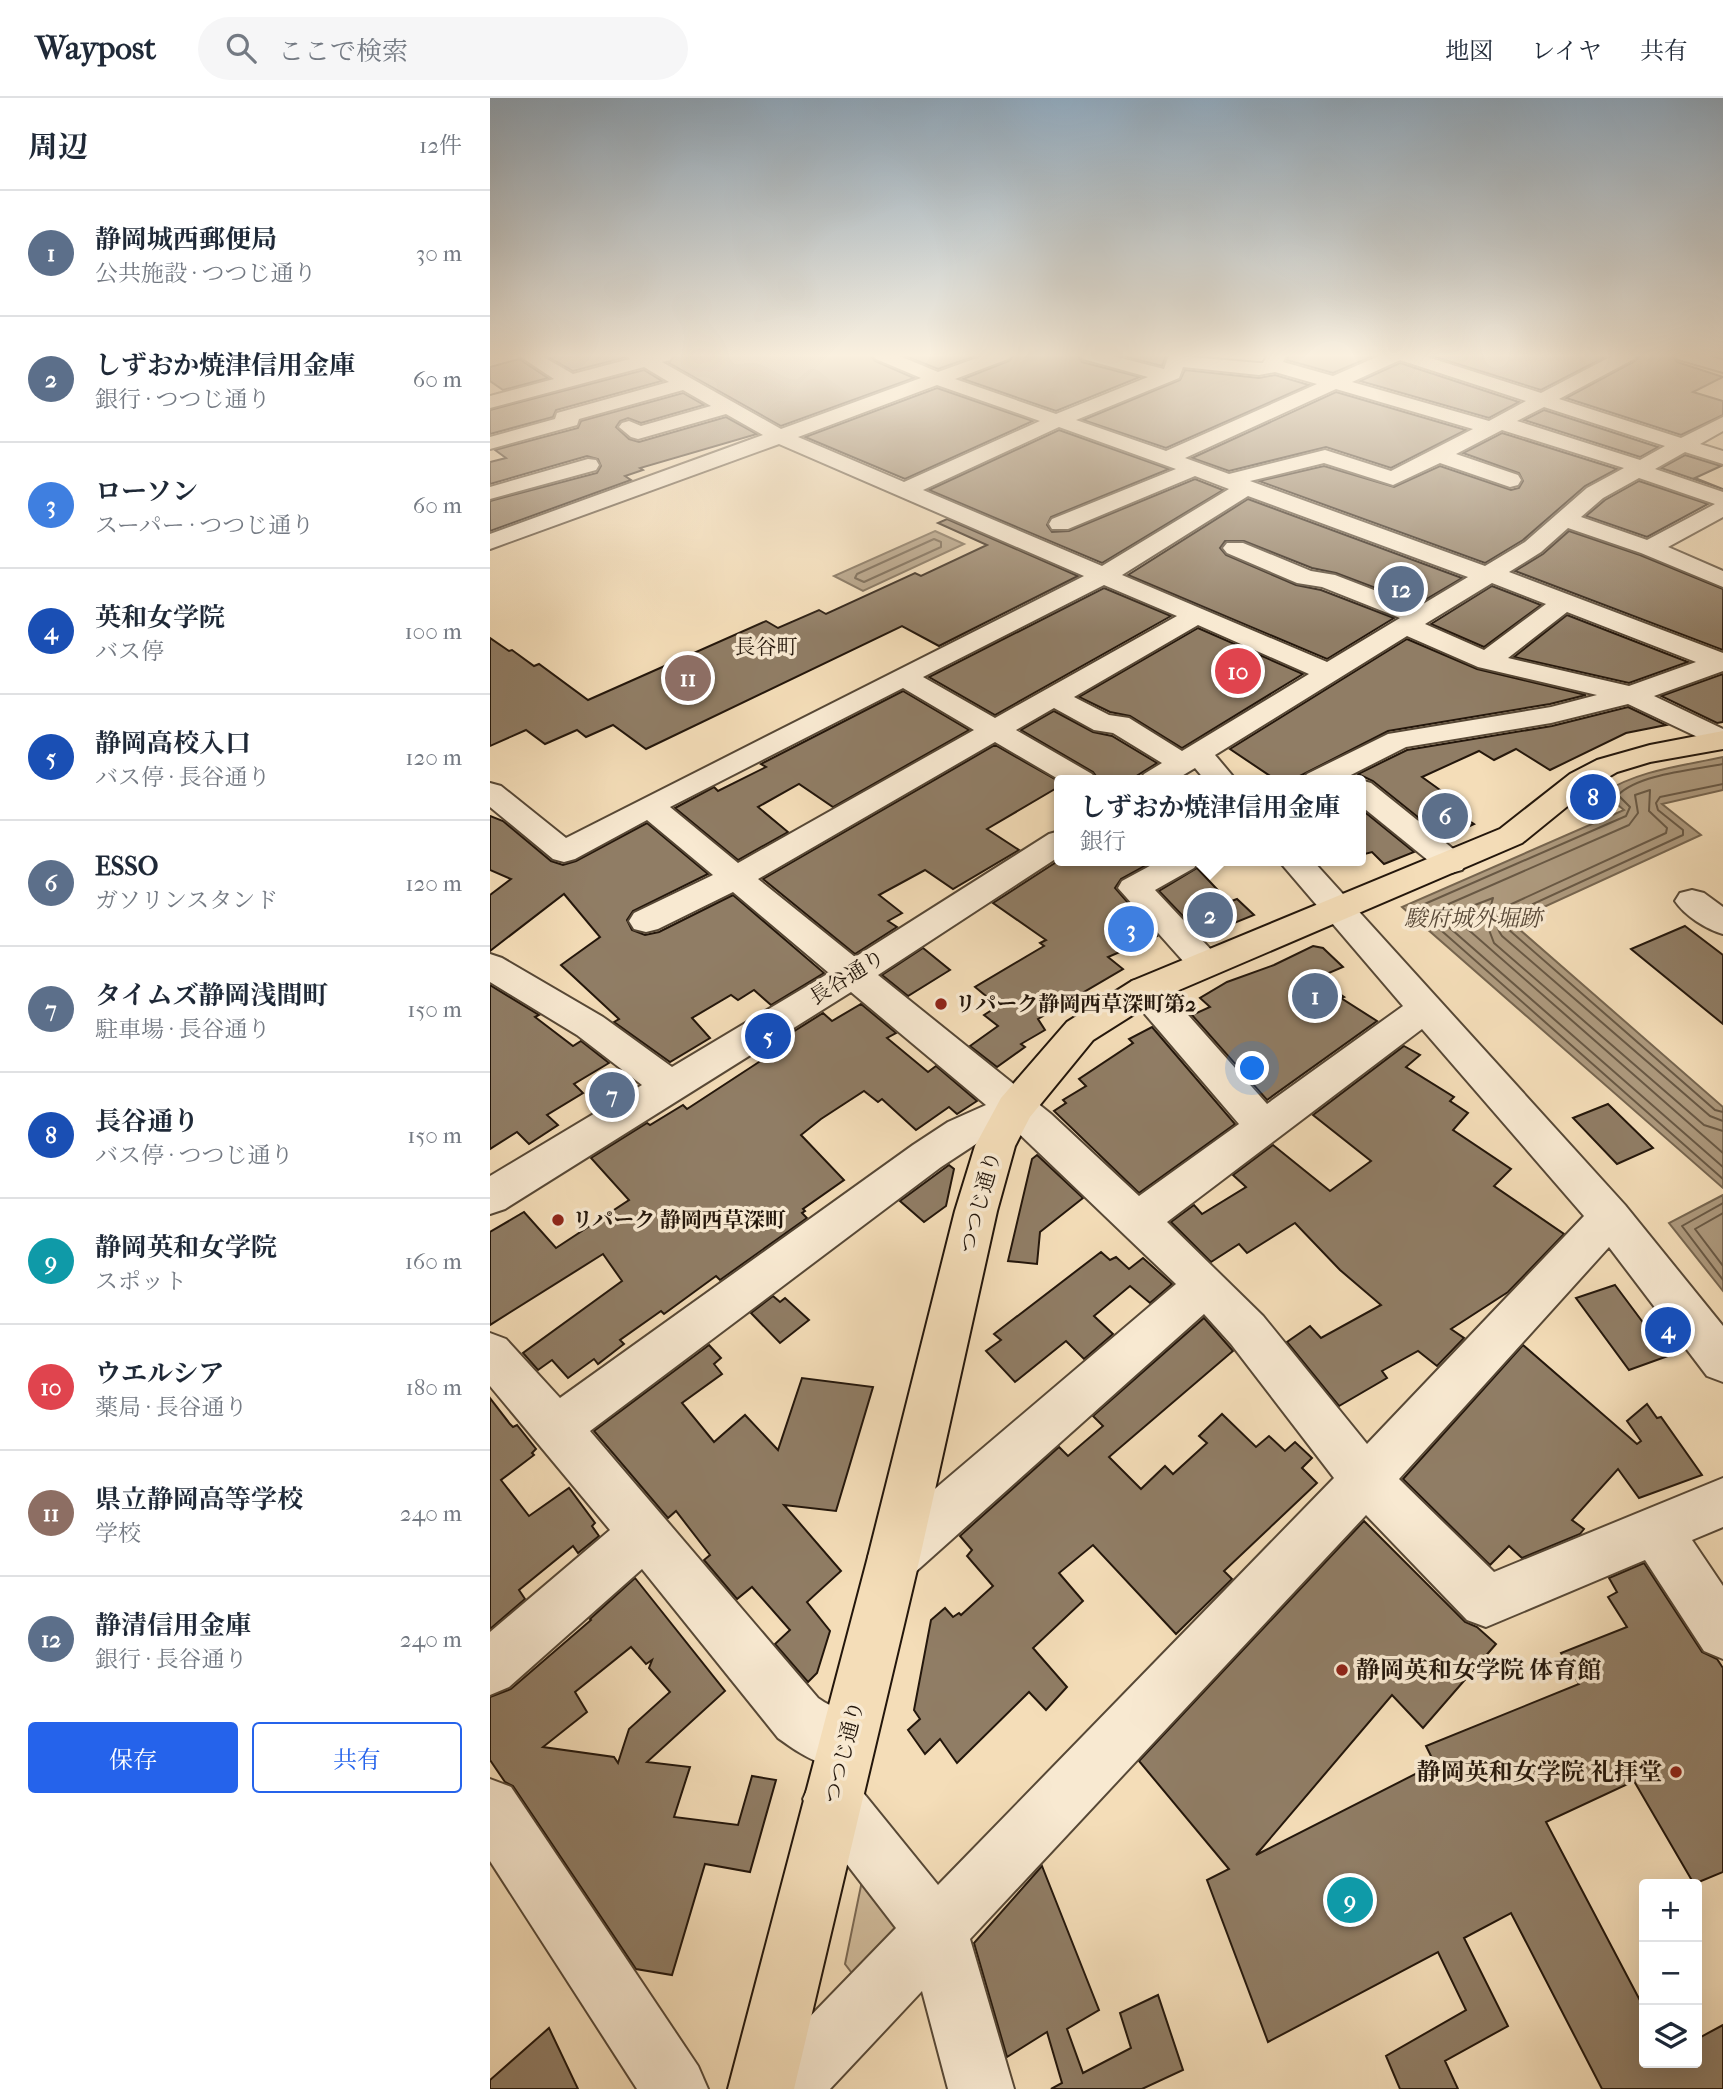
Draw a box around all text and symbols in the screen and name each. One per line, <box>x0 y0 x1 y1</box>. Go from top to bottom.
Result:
search box <box>198 17 688 80</box>
text: Waypost <box>35 29 156 68</box>
icon: search <box>222 29 260 67</box>
text: ここで検索 <box>278 36 408 67</box>
text: 地図 <box>1445 37 1493 65</box>
text: レイヤ <box>1531 37 1602 65</box>
text: 共有 <box>1640 37 1688 65</box>
text: 周辺 <box>28 130 88 165</box>
text: 12件 <box>419 132 462 159</box>
text: 静岡城西郵便局 <box>95 224 277 255</box>
text: 1 <box>47 240 55 267</box>
text: 30 m <box>416 240 462 267</box>
text: 公共施設 · つつじ通り <box>95 260 317 287</box>
text: しずおか焼津信用金庫 <box>95 350 355 381</box>
text: 2 <box>45 366 57 393</box>
text: 60 m <box>413 366 462 393</box>
text: 銀行 · つつじ通り <box>95 386 271 413</box>
text: ローソン <box>95 476 198 507</box>
text: 3 <box>46 492 56 519</box>
text: 60 m <box>413 492 462 519</box>
text: スーパー · つつじ通り <box>95 512 314 539</box>
pin: 12 <box>1378 563 1424 615</box>
text: 英和女学院 <box>95 602 225 633</box>
text: 4 <box>44 618 58 645</box>
text: 100 m <box>404 618 462 645</box>
district label: 長谷町 <box>735 635 798 659</box>
text: バス停 <box>95 638 164 665</box>
pin: 10 <box>1215 645 1261 697</box>
pin: 11 <box>665 652 711 704</box>
text: 静岡高校入口 <box>95 728 251 759</box>
text: 5 <box>46 744 56 771</box>
text: 120 m <box>405 744 462 771</box>
text: バス停 · 長谷通り <box>95 764 271 791</box>
pin: 8 <box>1570 771 1616 823</box>
popup <box>1054 775 1366 866</box>
pin: 6 <box>1422 790 1468 842</box>
text: しずおか焼津信用金庫 <box>1080 792 1340 823</box>
text: 銀行 <box>1080 828 1126 855</box>
text: ESSO <box>95 851 158 882</box>
text: 6 <box>45 870 57 897</box>
text: 120 m <box>405 870 462 897</box>
text: ガソリンスタンド <box>95 887 278 914</box>
pin: 2 <box>1187 889 1233 941</box>
pin: 3 <box>1108 903 1154 955</box>
water label: 駿府城外堀跡 <box>1404 905 1545 932</box>
street label: 長谷通り <box>805 945 889 1009</box>
pin: 1 <box>1292 970 1338 1022</box>
text: タイムズ静岡浅間町 <box>95 980 328 1011</box>
place label: リパーク静岡西草深町第2 <box>955 992 1196 1016</box>
text: 7 <box>45 996 57 1023</box>
text: 150 m <box>407 996 462 1023</box>
marker: リパーク静岡西草深町第2 <box>933 996 949 1012</box>
pin: 5 <box>745 1010 791 1062</box>
text: 駐車場 · 長谷通り <box>95 1016 271 1043</box>
your location <box>1235 1051 1269 1085</box>
pin: 7 <box>589 1069 635 1121</box>
text: 長谷通り <box>95 1106 199 1137</box>
text: 8 <box>45 1122 57 1149</box>
text: 150 m <box>407 1122 462 1149</box>
text: バス停 · つつじ通り <box>95 1142 294 1169</box>
street label: つつじ通り <box>955 1148 1005 1256</box>
place label: リパーク 静岡西草深町 <box>572 1208 786 1232</box>
marker: リパーク 静岡西草深町 <box>550 1212 566 1228</box>
text: 静岡英和女学院 <box>95 1232 277 1263</box>
text: 9 <box>45 1248 57 1275</box>
text: 160 m <box>405 1248 462 1275</box>
text: スポット <box>95 1268 187 1295</box>
pin: 4 <box>1645 1304 1691 1356</box>
text: ウエルシア <box>95 1358 224 1389</box>
text: 10 <box>41 1374 61 1401</box>
text: 180 m <box>405 1374 462 1401</box>
text: 薬局 · 長谷通り <box>95 1394 248 1421</box>
text: 県立静岡高等学校 <box>95 1484 303 1515</box>
text: 11 <box>43 1500 59 1527</box>
text: 240 m <box>400 1500 462 1527</box>
text: 学校 <box>95 1520 141 1547</box>
text: 静清信用金庫 <box>95 1610 251 1641</box>
text: 12 <box>41 1626 61 1653</box>
text: 240 m <box>400 1626 462 1653</box>
text: 銀行 · 長谷通り <box>95 1646 248 1673</box>
place label: 静岡英和女学院 体育館 <box>1356 1656 1601 1684</box>
marker: 静岡英和女学院 体育館 <box>1334 1662 1350 1678</box>
street label: つつじ通り <box>820 1698 868 1806</box>
button: 保存 <box>28 1722 238 1793</box>
button: 共有 <box>252 1722 462 1793</box>
place label: 静岡英和女学院 礼拝堂 <box>1417 1758 1662 1786</box>
marker: 静岡英和女学院 礼拝堂 <box>1668 1764 1684 1780</box>
pin: 9 <box>1327 1874 1373 1926</box>
map controls <box>1639 1879 1702 2068</box>
button: + <box>1639 1879 1702 1942</box>
button: − <box>1639 1942 1702 2005</box>
button: layers <box>1639 2005 1702 2068</box>

